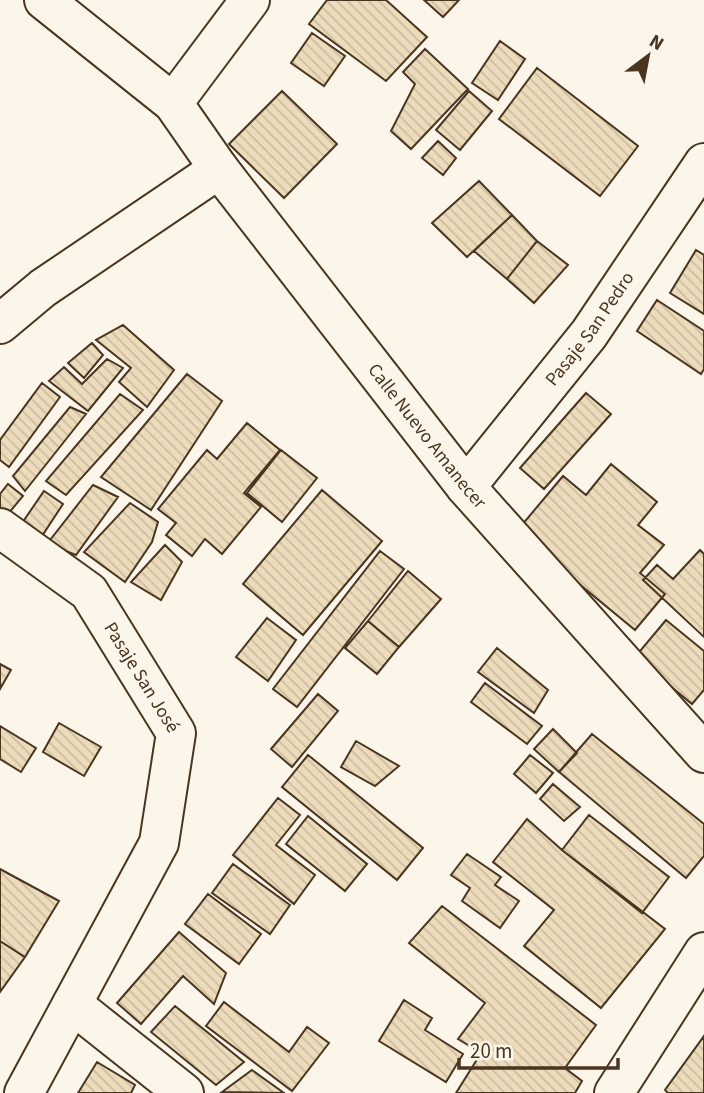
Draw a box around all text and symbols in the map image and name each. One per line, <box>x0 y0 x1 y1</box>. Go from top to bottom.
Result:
north arrow <box>613 21 683 91</box>
text: N <box>644 28 669 58</box>
street label: Pasaje San Pedro <box>539 266 641 392</box>
street label: Calle Nuevo Amanecer <box>361 358 493 515</box>
street label: Pasaje San José <box>97 617 186 738</box>
scale bar <box>459 1026 618 1070</box>
text: 20 m <box>470 1036 512 1066</box>

